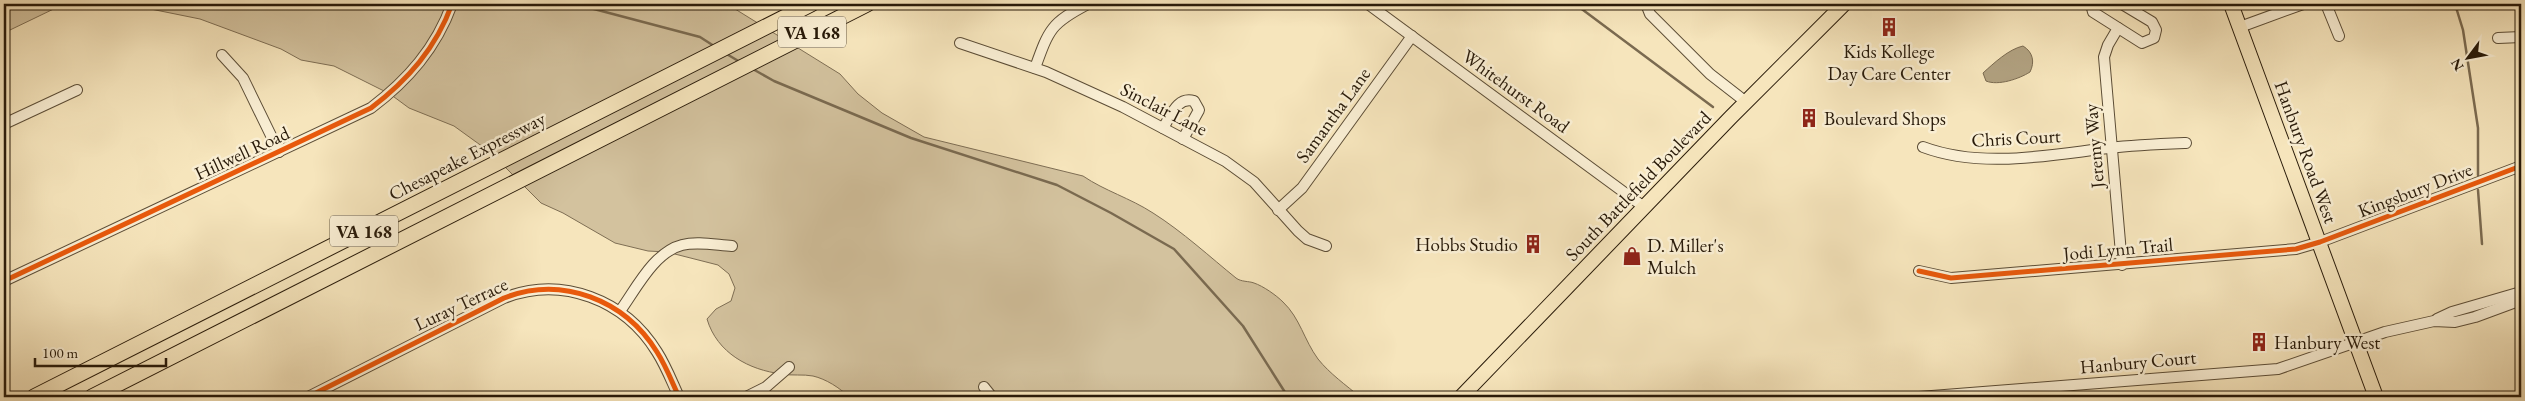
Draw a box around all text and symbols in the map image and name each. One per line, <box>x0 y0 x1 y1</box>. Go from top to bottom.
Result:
road number: VA 168 <box>778 16 846 48</box>
building icon: Kids Kollege Day Care Center <box>1878 16 1900 38</box>
north arrow <box>2442 32 2492 82</box>
place label: Kids Kollege Day Care Center <box>1827 39 1951 86</box>
street label: Whitehurst Road <box>1457 44 1575 139</box>
text: N <box>2446 55 2468 74</box>
street label: Samantha Lane <box>1290 62 1376 168</box>
street label: Sinclair Lane <box>1116 76 1212 142</box>
street label: Hanbury Road West <box>2269 77 2343 227</box>
street label: Jeremy Way <box>2078 102 2110 191</box>
street label: Chesapeake Expressway <box>384 105 550 206</box>
street label: South Battlefield Boulevard <box>1560 105 1717 267</box>
place label: Boulevard Shops <box>1824 106 1946 131</box>
building icon: Boulevard Shops <box>1798 107 1820 129</box>
street label: Hillwell Road <box>191 120 294 186</box>
street label: Chris Court <box>1971 123 2061 153</box>
street label: Kingsbury Drive <box>2354 157 2476 223</box>
road number: VA 168 <box>330 216 398 247</box>
place label: Hobbs Studio <box>1415 232 1518 257</box>
street label: Jodi Lynn Trail <box>2060 232 2174 266</box>
building icon: Hobbs Studio <box>1522 233 1544 255</box>
place label: D. Miller's Mulch <box>1647 233 1724 280</box>
shop icon: D. Miller's Mulch <box>1621 245 1643 267</box>
street label: Luray Terrace <box>410 272 512 336</box>
place label: Hanbury West <box>2274 330 2380 355</box>
building icon: Hanbury West <box>2248 331 2270 353</box>
scale bar <box>35 336 166 368</box>
text: 100 m <box>42 343 79 362</box>
street label: Hanbury Court <box>2079 344 2197 380</box>

